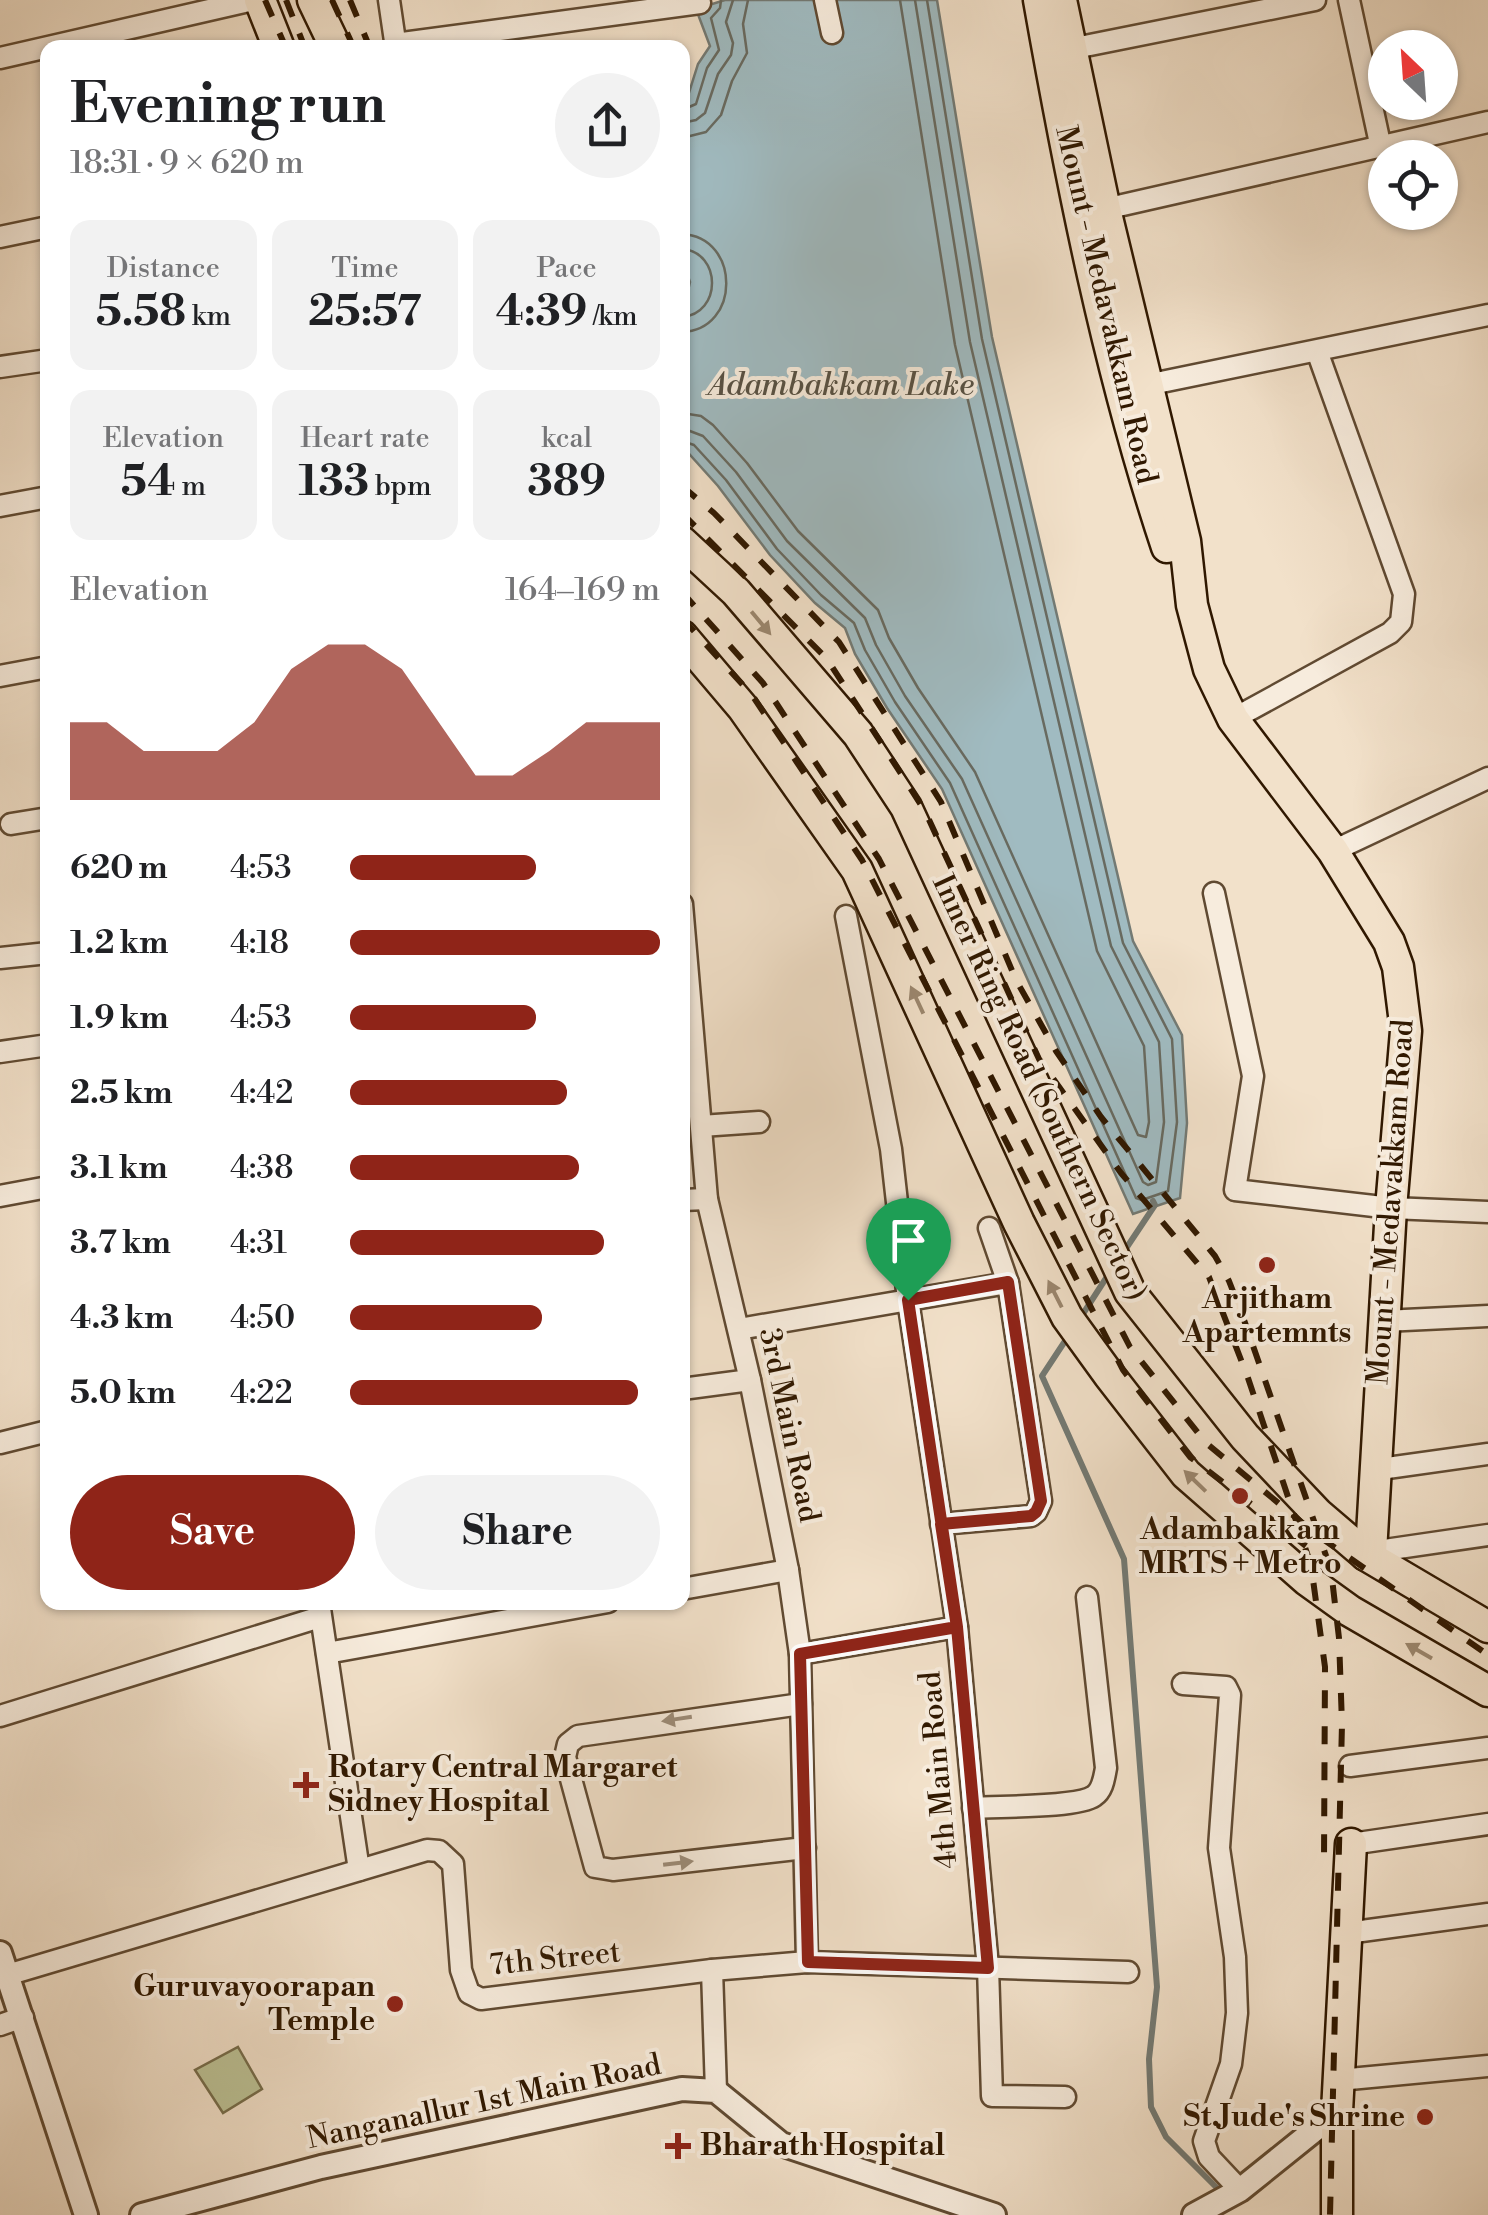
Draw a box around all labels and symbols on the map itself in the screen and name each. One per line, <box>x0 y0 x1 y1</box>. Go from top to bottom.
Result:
north arrow <box>1368 30 1458 120</box>
street label: Mount - Medavakkam Road <box>1046 122 1166 488</box>
water label: Adambakkam Lake <box>705 365 974 405</box>
one-way arrow <box>750 610 772 635</box>
street label: Inner Ring Road (Southern Sector) <box>923 869 1155 1307</box>
one-way arrow <box>908 985 925 1014</box>
street label: Mount - Medavakkam Road <box>1359 1018 1423 1386</box>
pin <box>866 1198 951 1301</box>
marker: Arjitham Apartemnts <box>1256 1254 1278 1276</box>
one-way arrow <box>1047 1280 1064 1309</box>
place label: Arjitham Apartemnts <box>1182 1280 1351 1352</box>
street label: 3rd Main Road <box>750 1324 828 1526</box>
one-way arrow <box>1183 1470 1207 1493</box>
marker: Adambakkam MRTS + Metro <box>1229 1485 1251 1507</box>
place label: Adambakkam MRTS + Metro <box>1138 1511 1342 1583</box>
one-way arrow <box>1405 1643 1433 1660</box>
street label: 4th Main Road <box>911 1670 967 1870</box>
one-way arrow <box>661 1712 692 1728</box>
place label: Rotary Central Margaret Sidney Hospital <box>328 1749 678 1821</box>
marker: Rotary Central Margaret Sidney Hospital <box>293 1772 319 1798</box>
one-way arrow <box>663 1855 695 1871</box>
street label: 7th Street <box>488 1933 623 1985</box>
place label: Guruvayoorapan Temple <box>133 1968 376 2040</box>
marker: Guruvayoorapan Temple <box>384 1993 406 2015</box>
street label: Nanganallur 1st Main Road <box>303 2046 665 2158</box>
place label: St.Jude's Shrine <box>1183 2098 1405 2136</box>
marker: St.Jude's Shrine <box>1414 2106 1436 2128</box>
place label: Bharath Hospital <box>700 2127 945 2165</box>
marker: Bharath Hospital <box>665 2133 691 2159</box>

